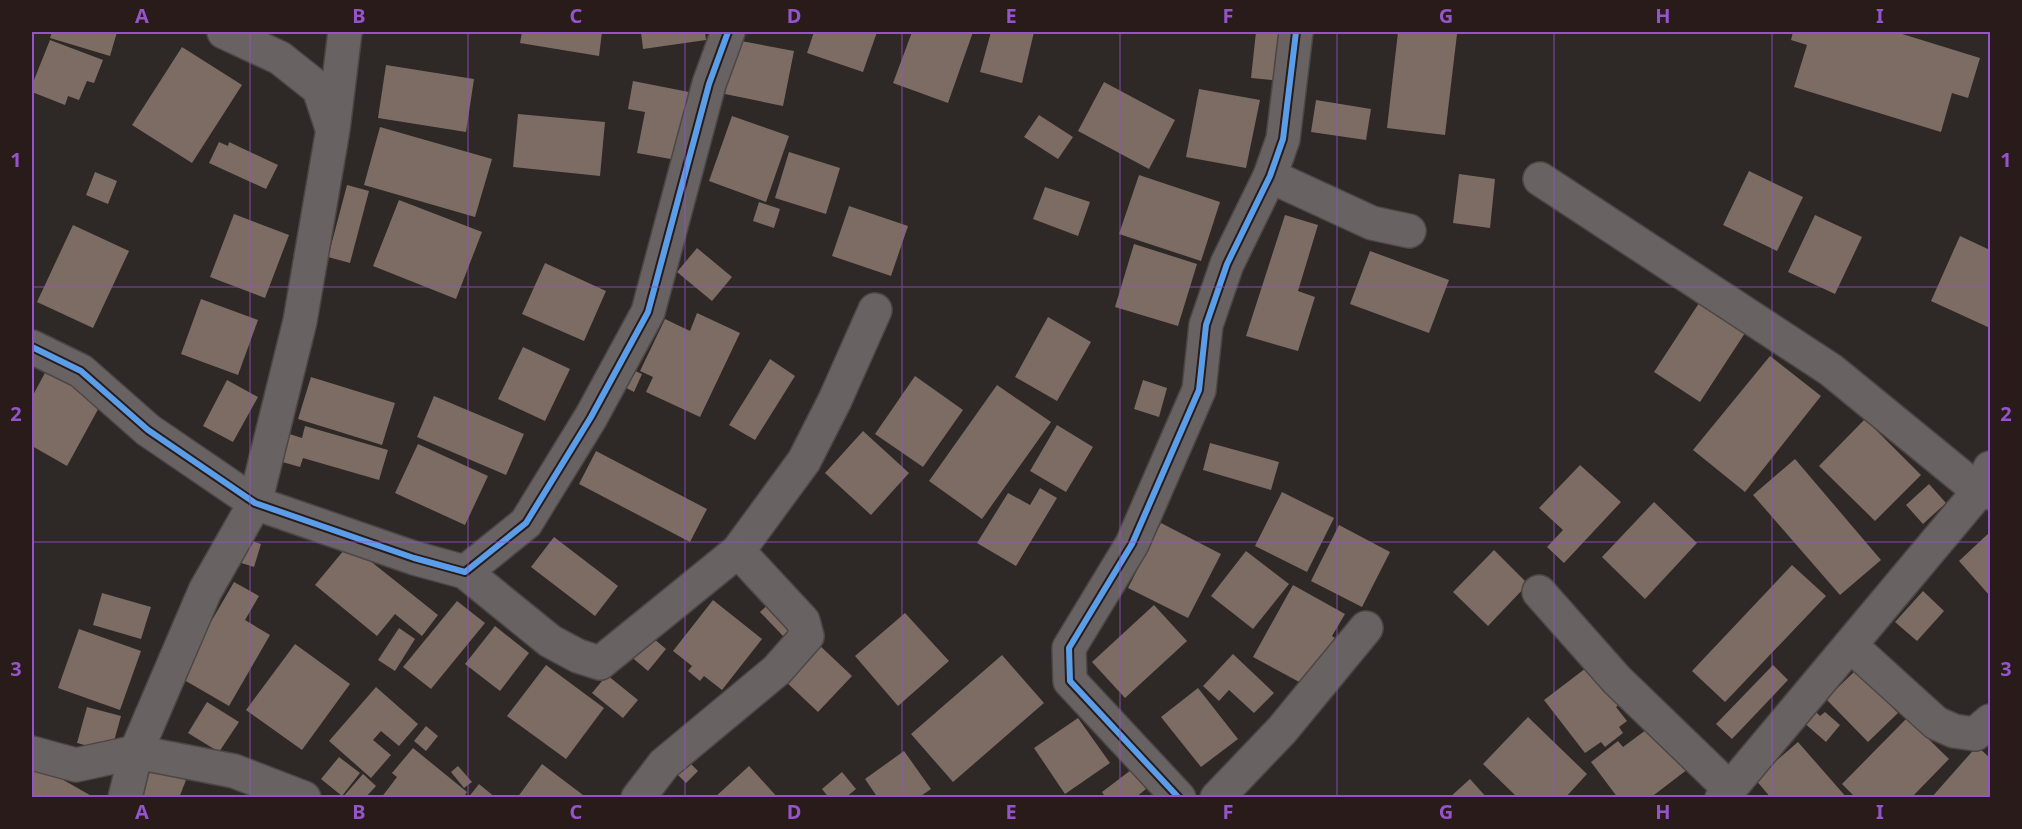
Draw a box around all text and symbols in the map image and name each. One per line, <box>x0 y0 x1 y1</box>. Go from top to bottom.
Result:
text: A <box>135 2 149 29</box>
text: B <box>352 2 366 29</box>
text: C <box>570 2 583 29</box>
text: D <box>787 2 801 29</box>
text: E <box>1005 2 1017 29</box>
text: F <box>1223 2 1233 29</box>
text: G <box>1439 2 1453 29</box>
text: H <box>1655 2 1671 29</box>
text: I <box>1876 2 1884 29</box>
text: 1 <box>10 146 22 173</box>
text: 1 <box>2000 146 2012 173</box>
text: 2 <box>10 400 22 427</box>
text: 2 <box>2000 400 2012 427</box>
text: 3 <box>10 655 22 682</box>
text: 3 <box>2000 655 2012 682</box>
text: A <box>135 798 149 825</box>
text: B <box>352 798 366 825</box>
text: C <box>570 798 583 825</box>
text: D <box>787 798 801 825</box>
text: E <box>1005 798 1017 825</box>
text: F <box>1223 798 1233 825</box>
text: G <box>1439 798 1453 825</box>
text: H <box>1655 798 1671 825</box>
text: I <box>1876 798 1884 825</box>

